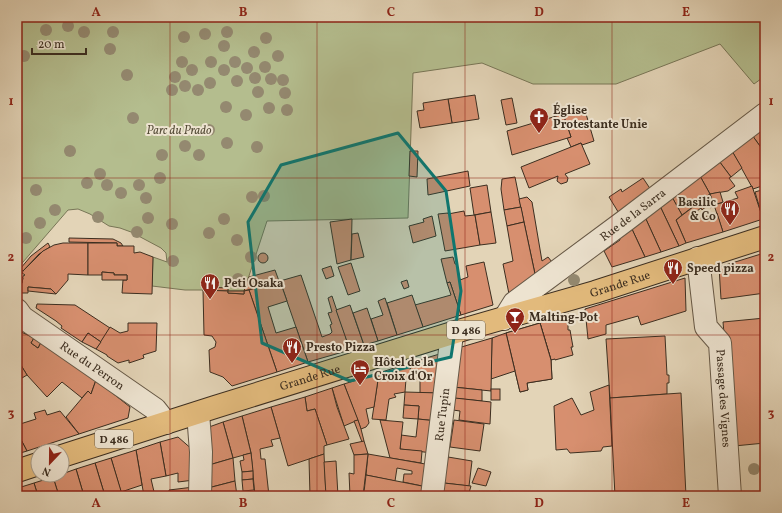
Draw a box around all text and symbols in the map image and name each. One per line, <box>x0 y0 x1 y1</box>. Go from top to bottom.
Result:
text: A <box>91 4 101 22</box>
text: B <box>239 4 248 22</box>
text: C <box>387 4 395 22</box>
text: D <box>534 4 544 22</box>
text: E <box>682 4 690 22</box>
scale bar <box>32 30 86 56</box>
text: 20 m <box>38 37 65 53</box>
text: 1 <box>8 93 14 111</box>
text: 1 <box>768 93 774 111</box>
place label: Église Protestante Unie <box>553 102 647 133</box>
church icon: Église Protestante Unie <box>528 106 550 134</box>
park label: Parc du Prado <box>146 123 212 139</box>
street label: Rue de la Sarra <box>597 185 670 245</box>
place label: Basilic & Co <box>678 195 716 225</box>
restaurant icon: Basilic & Co <box>719 198 741 226</box>
text: 2 <box>8 249 15 267</box>
text: 2 <box>768 249 775 267</box>
restaurant icon: Speed pizza <box>662 257 684 285</box>
place label: Speed pizza <box>687 261 754 277</box>
street label: Grande Rue <box>588 268 653 302</box>
restaurant icon: Peti Osaka <box>199 272 221 300</box>
place label: Peti Osaka <box>224 276 284 292</box>
bar icon: Malting-Pot <box>504 306 526 334</box>
place label: Malting-Pot <box>529 310 598 326</box>
road number: D 486 <box>447 321 485 339</box>
restaurant icon: Presto Pizza <box>281 336 303 364</box>
street label: Rue du Perron <box>56 338 127 394</box>
place label: Presto Pizza <box>306 340 376 356</box>
street label: Passage des Vignes <box>711 349 734 448</box>
place label: Hôtel de la Croix d'Or <box>374 355 434 385</box>
hotel icon: Hôtel de la Croix d'Or <box>349 358 371 386</box>
street label: Grande Rue <box>278 361 343 395</box>
street label: Rue Tupin <box>432 387 454 442</box>
text: 3 <box>8 405 15 423</box>
text: 3 <box>768 405 775 423</box>
road number: D 486 <box>95 430 133 448</box>
north arrow <box>30 443 70 483</box>
text: N <box>40 462 53 479</box>
text: A <box>91 495 101 513</box>
text: B <box>239 495 248 513</box>
text: C <box>387 495 395 513</box>
text: D <box>534 495 544 513</box>
text: E <box>682 495 690 513</box>

